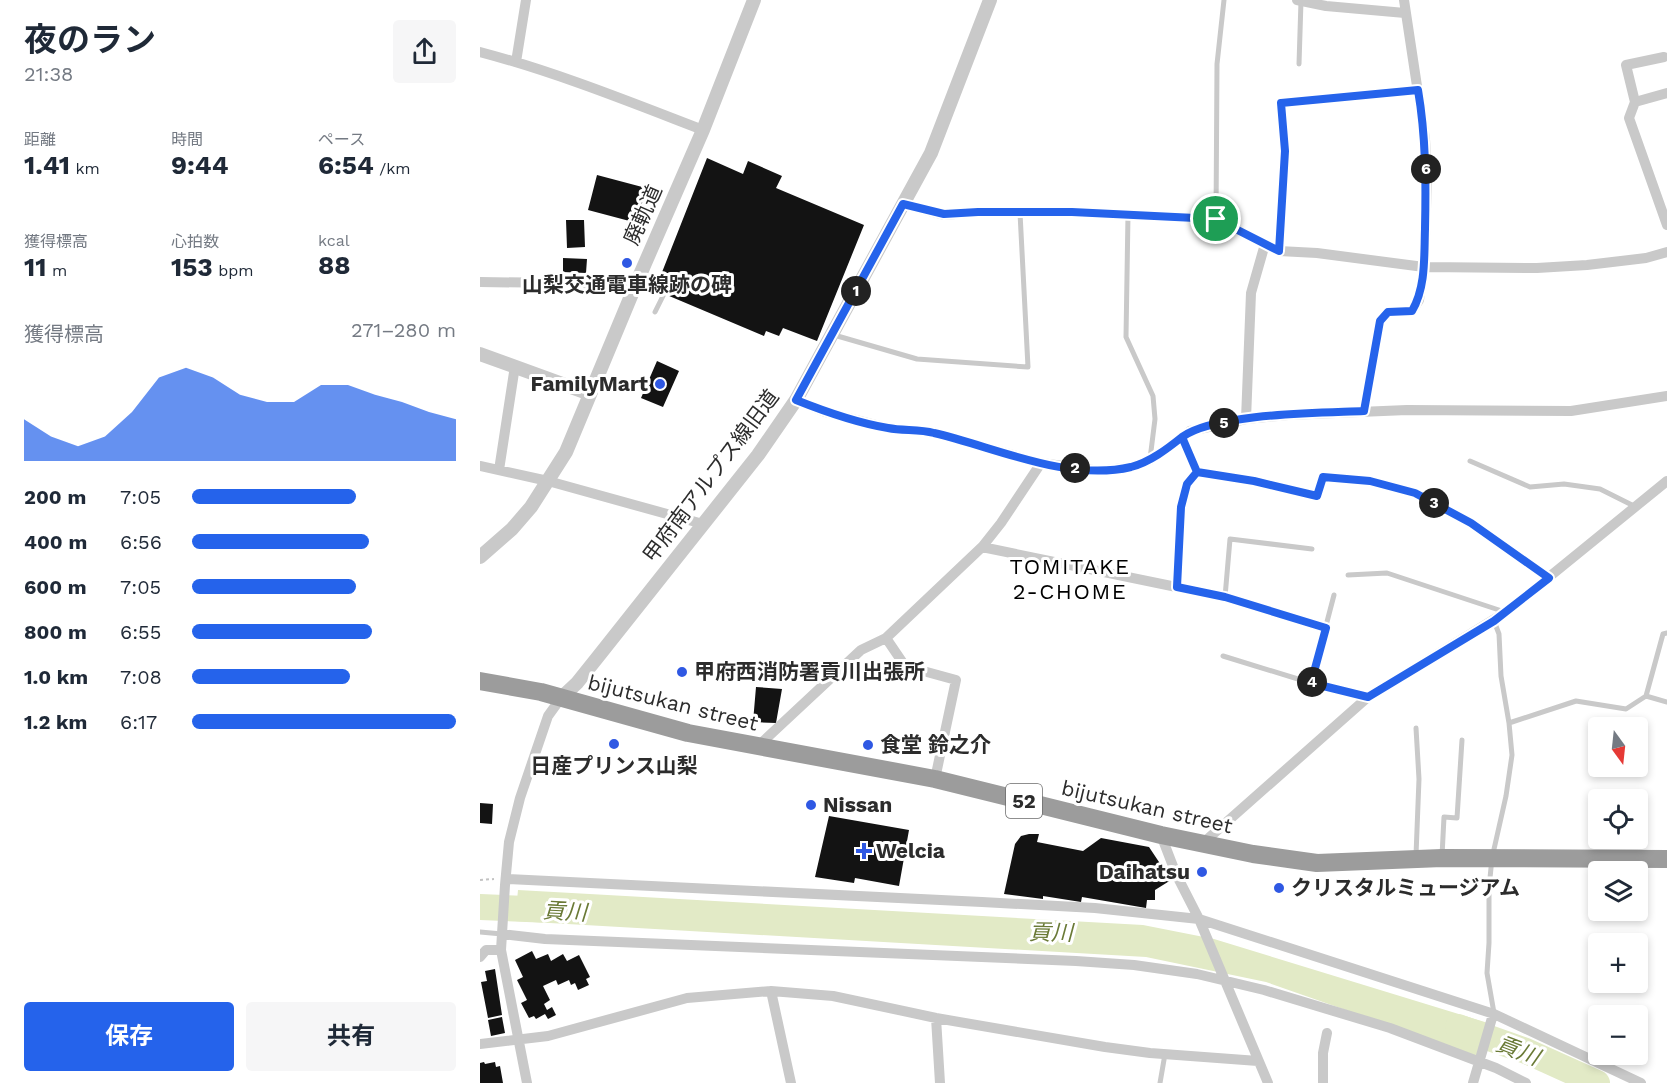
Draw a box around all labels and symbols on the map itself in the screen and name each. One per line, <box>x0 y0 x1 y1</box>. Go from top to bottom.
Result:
pin: 6 <box>1411 154 1441 184</box>
street label: 廃軌道 <box>618 181 667 249</box>
pin <box>1190 193 1241 244</box>
marker: 山梨交通電車線跡の碑 <box>620 256 634 270</box>
place label: 山梨交通電車線跡の碑 <box>522 272 732 297</box>
pin: 1 <box>841 276 871 306</box>
place label: FamilyMart <box>531 371 648 396</box>
marker: FamilyMart <box>653 377 667 391</box>
street label: 甲府南アルプス線旧道 <box>637 384 784 567</box>
pin: 5 <box>1209 408 1239 438</box>
pin: 2 <box>1060 453 1090 483</box>
pin: 3 <box>1419 488 1449 518</box>
district label: TOMITAKE 2-CHOME <box>1010 554 1130 604</box>
place label: 甲府西消防署貢川出張所 <box>694 659 925 684</box>
marker: 甲府西消防署貢川出張所 <box>675 665 689 679</box>
pin: 4 <box>1297 667 1327 697</box>
street label: bijutsukan street <box>585 669 761 736</box>
north arrow <box>1588 717 1648 777</box>
place label: 食堂 鈴之介 <box>880 732 991 757</box>
marker: 日産プリンス山梨 <box>607 737 621 751</box>
marker: 食堂 鈴之介 <box>861 738 875 752</box>
place label: 日産プリンス山梨 <box>530 753 698 778</box>
street label: bijutsukan street <box>1059 775 1235 838</box>
road number: 52 <box>1006 784 1042 818</box>
place label: Nissan <box>823 792 892 817</box>
marker: Nissan <box>804 798 818 812</box>
place label: Welcia <box>876 838 946 863</box>
marker: Welcia <box>857 844 871 858</box>
place label: Daihatsu <box>1099 859 1190 884</box>
marker: Daihatsu <box>1195 865 1209 879</box>
place label: クリスタルミュージアム <box>1291 875 1520 900</box>
marker: クリスタルミュージアム <box>1272 881 1286 895</box>
water label: 貢川 <box>542 898 590 925</box>
water label: 貢川 <box>1029 920 1075 945</box>
water label: 貢川 <box>1493 1031 1545 1071</box>

